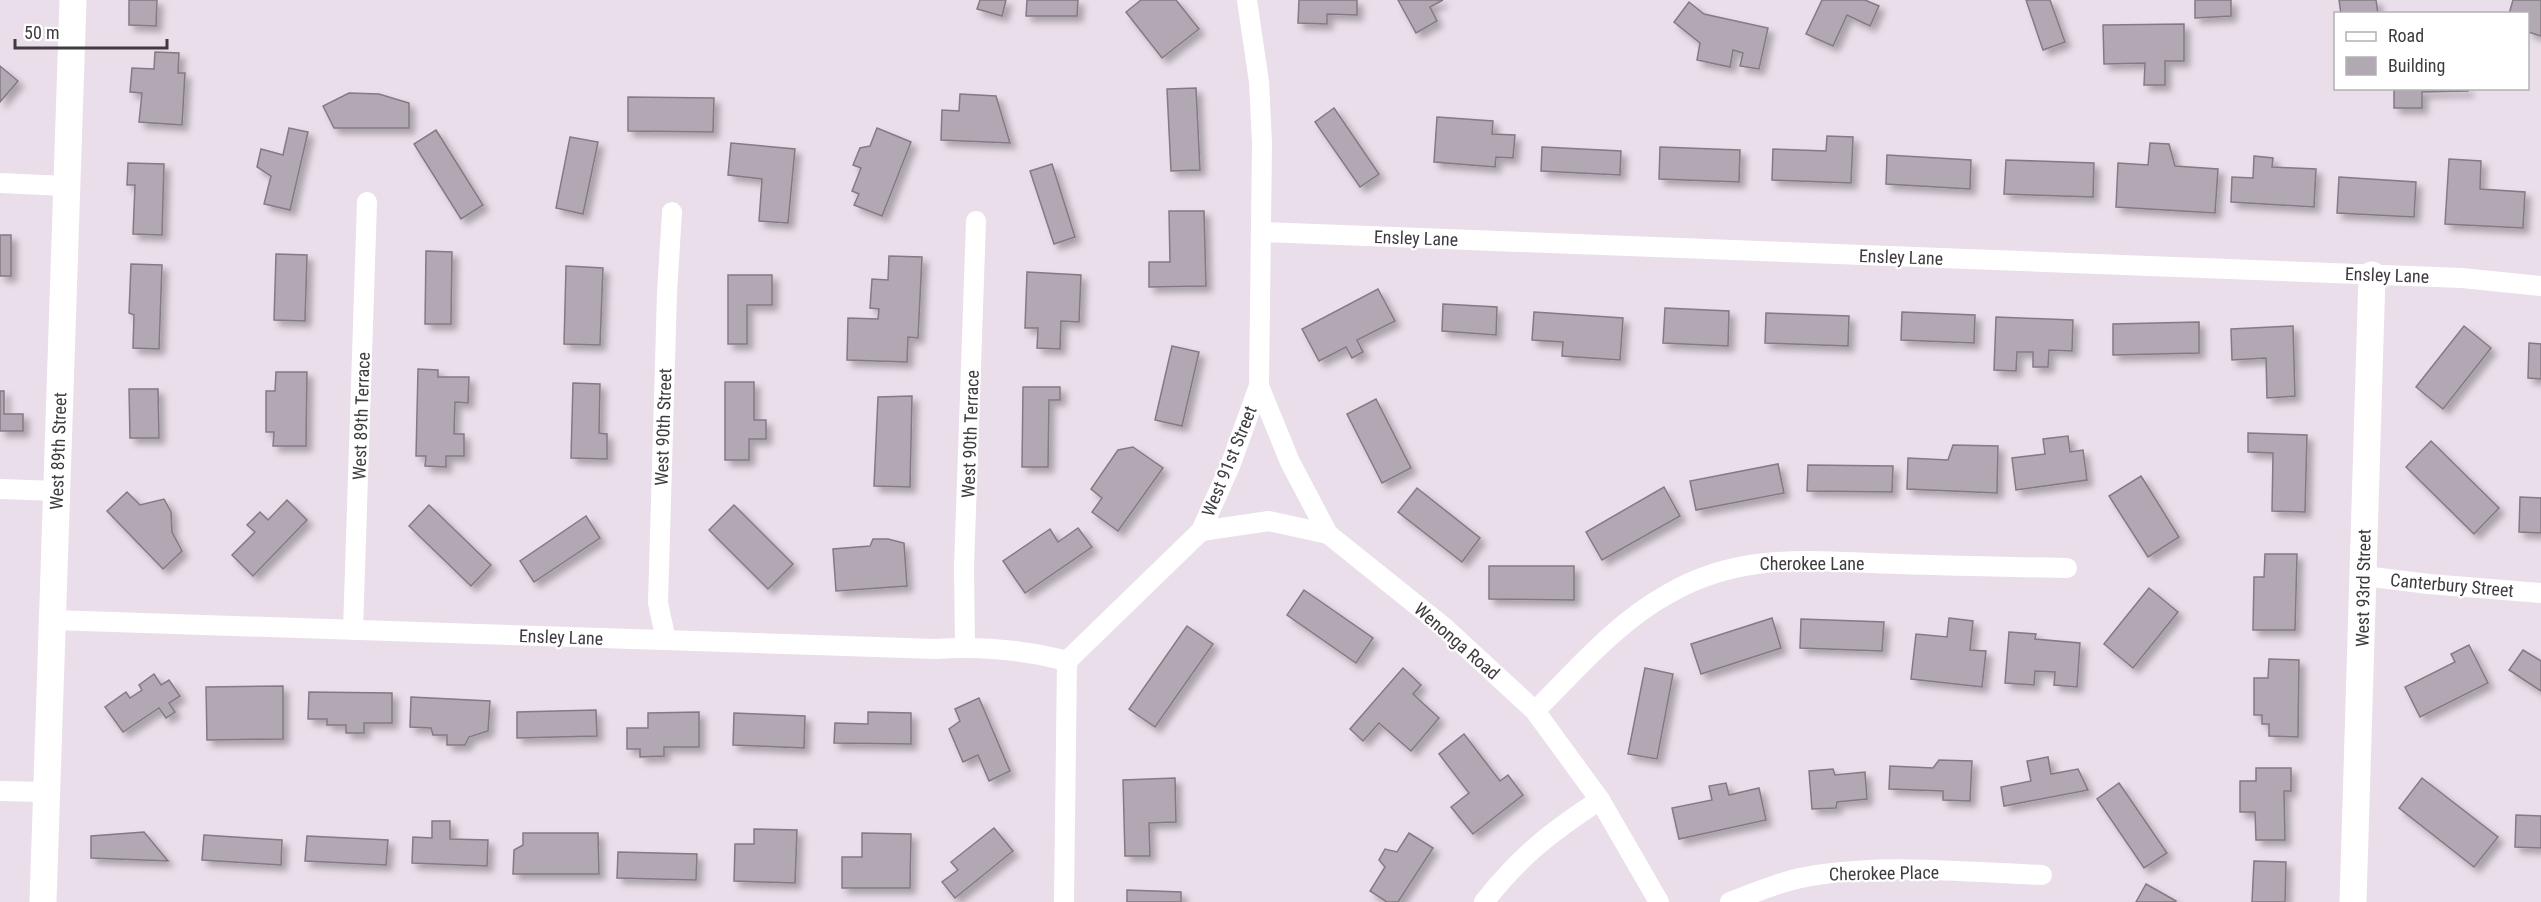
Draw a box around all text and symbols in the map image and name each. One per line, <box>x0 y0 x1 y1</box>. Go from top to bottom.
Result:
scale bar <box>15 12 166 50</box>
legend <box>2334 12 2529 90</box>
text: 50 m <box>24 22 59 43</box>
text: Road <box>2388 25 2424 46</box>
text: Building <box>2388 55 2445 76</box>
street label: Ensley Lane <box>1374 226 1458 250</box>
street label: Ensley Lane <box>1859 245 1943 269</box>
street label: Ensley Lane <box>2345 263 2429 287</box>
street label: West 89th Terrace <box>348 352 374 480</box>
street label: West 90th Street <box>650 368 676 486</box>
street label: West 90th Terrace <box>957 370 983 498</box>
street label: West 89th Street <box>45 392 71 510</box>
street label: West 91st Street <box>1197 403 1261 519</box>
street label: West 93rd Street <box>2351 529 2375 647</box>
street label: Cherokee Lane <box>1760 553 1864 574</box>
street label: Canterbury Street <box>2389 569 2515 601</box>
street label: Wenonga Road <box>1410 598 1504 684</box>
street label: Ensley Lane <box>519 625 603 649</box>
street label: Cherokee Place <box>1829 862 1939 884</box>

